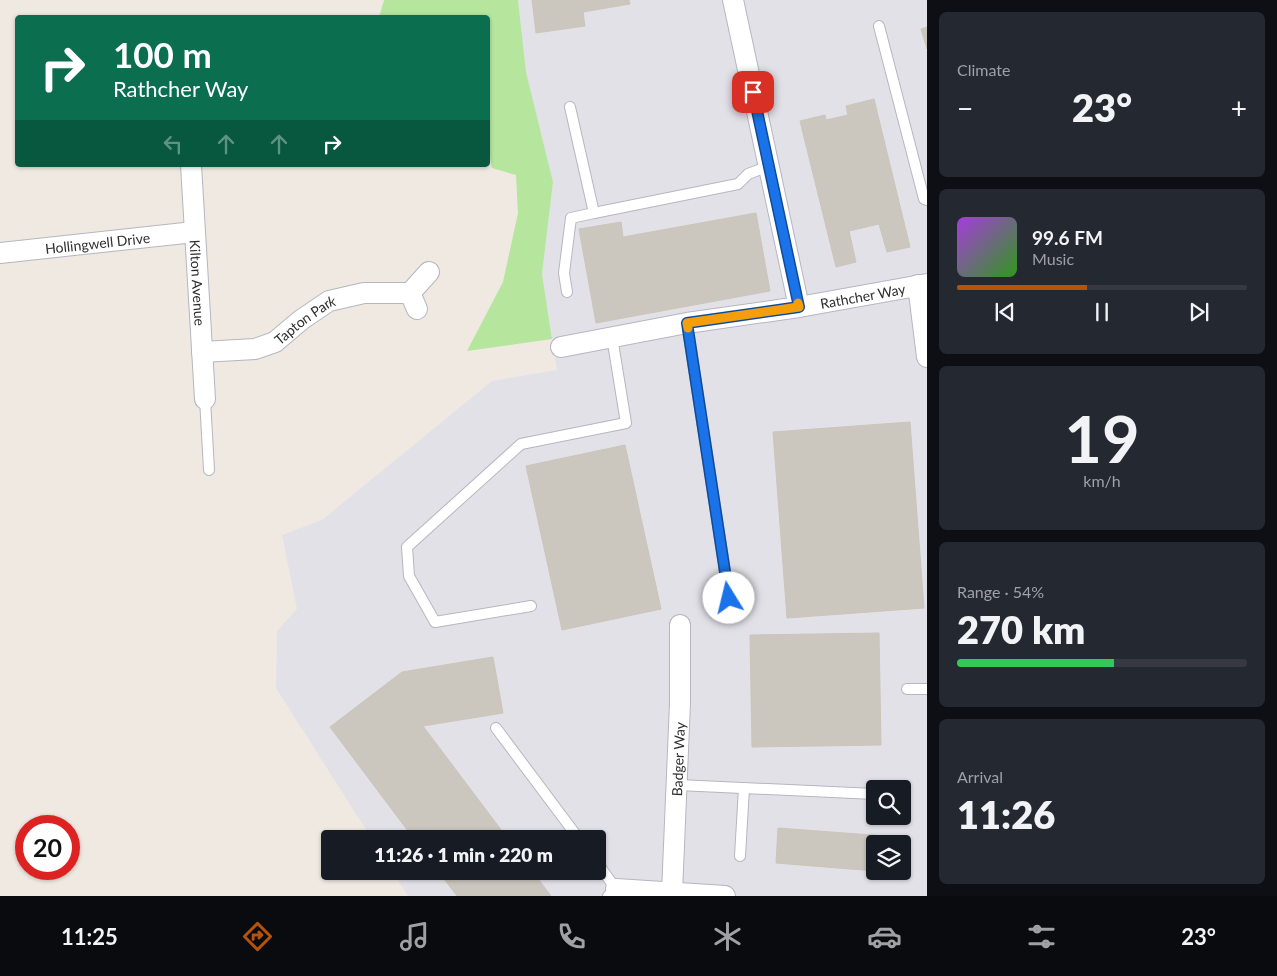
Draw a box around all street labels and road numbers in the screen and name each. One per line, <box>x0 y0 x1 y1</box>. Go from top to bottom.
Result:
street label: Hollingwell Drive <box>44 228 151 257</box>
street label: Kilton Avenue <box>187 239 209 326</box>
street label: Rathcher Way <box>819 279 907 312</box>
street label: Tapton Park <box>270 291 338 348</box>
street label: Badger Way <box>668 721 688 797</box>

